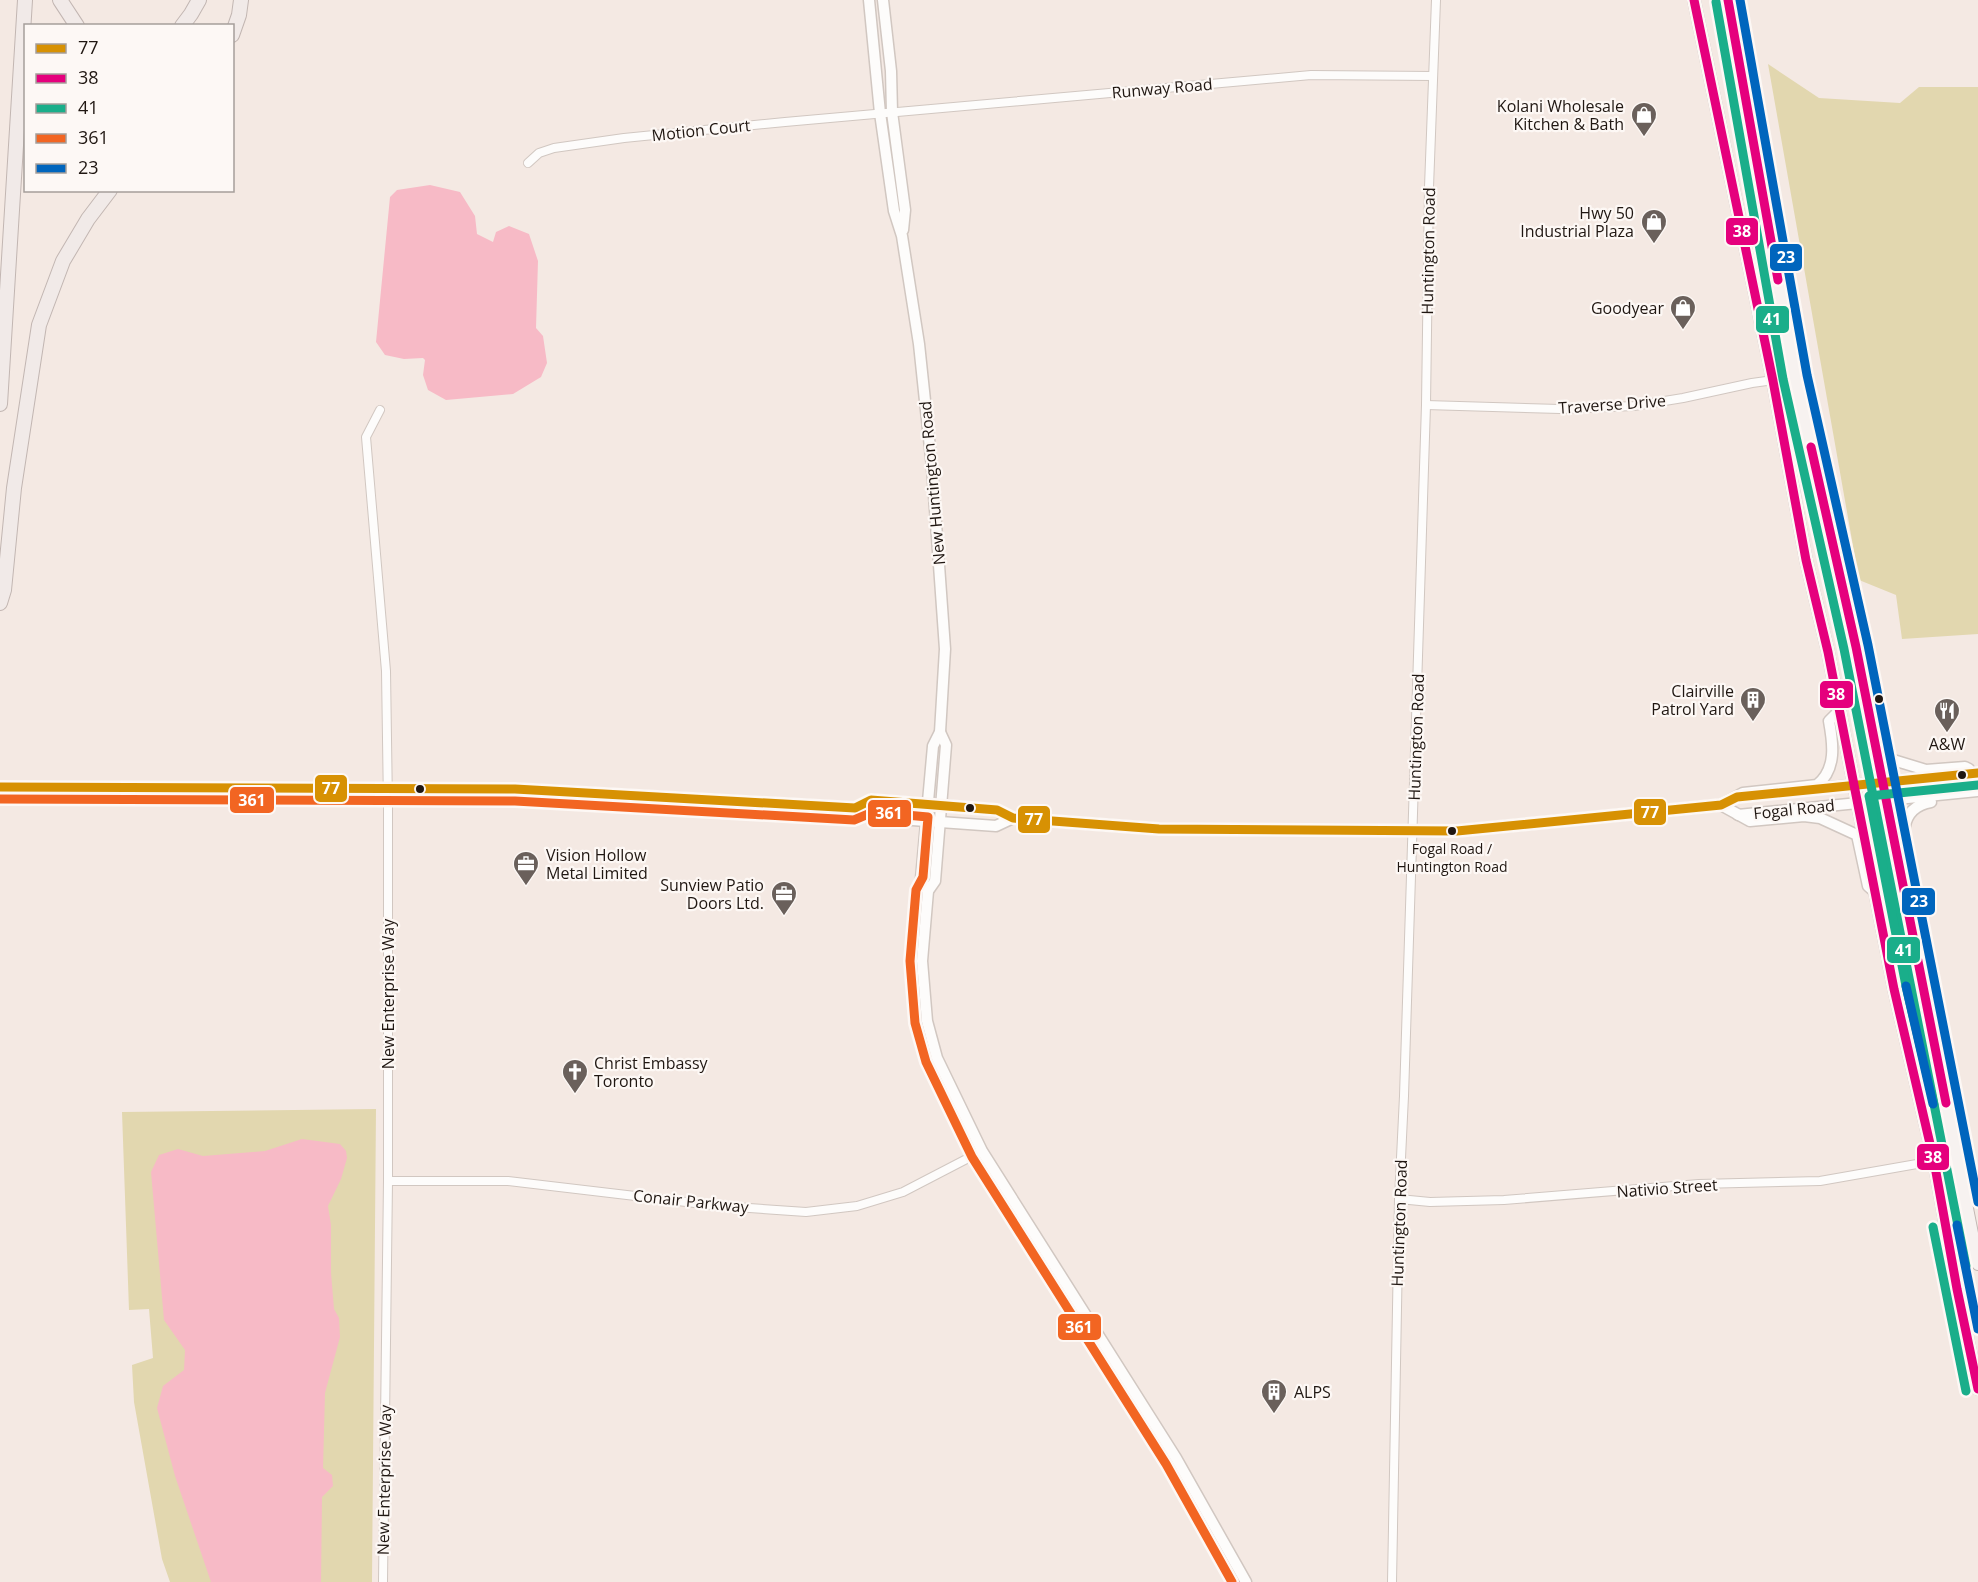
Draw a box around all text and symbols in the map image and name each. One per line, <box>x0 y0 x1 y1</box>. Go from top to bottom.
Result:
legend <box>24 24 234 192</box>
text: 77 <box>78 35 99 59</box>
text: 38 <box>78 65 99 89</box>
street label: Runway Road <box>1111 73 1213 103</box>
text: 41 <box>78 95 99 119</box>
place label: Kolani Wholesale Kitchen & Bath <box>1497 95 1624 135</box>
shop icon: Kolani Wholesale Kitchen & Bath <box>1629 100 1659 138</box>
street label: Motion Court <box>651 114 752 146</box>
text: 361 <box>78 125 109 149</box>
text: 23 <box>78 155 99 179</box>
street label: Huntington Road <box>1416 187 1440 315</box>
place label: Hwy 50 Industrial Plaza <box>1520 202 1634 242</box>
shop icon: Hwy 50 Industrial Plaza <box>1639 207 1669 245</box>
line badge: 38 <box>1725 217 1759 246</box>
text: 38 <box>1733 220 1751 242</box>
line badge: 23 <box>1769 243 1803 272</box>
text: 23 <box>1777 246 1795 268</box>
shop icon: Goodyear <box>1668 293 1698 331</box>
place label: Goodyear <box>1591 297 1664 319</box>
line badge: 41 <box>1755 305 1790 334</box>
text: 41 <box>1763 308 1781 330</box>
street label: Traverse Drive <box>1558 389 1666 419</box>
street label: New Huntington Road <box>914 400 950 566</box>
street label: Huntington Road <box>1403 673 1429 801</box>
place label: Clairville Patrol Yard <box>1651 680 1734 720</box>
line badge: 38 <box>1819 680 1854 709</box>
text: 38 <box>1827 683 1845 705</box>
building icon: Clairville Patrol Yard <box>1738 685 1768 723</box>
unlabelled marker <box>1873 693 1885 705</box>
restaurant icon: A&W <box>1932 696 1962 734</box>
place label: A&W <box>1929 733 1966 755</box>
unlabelled marker <box>1956 769 1968 781</box>
line badge: 77 <box>314 774 348 803</box>
text: 77 <box>322 777 340 799</box>
unlabelled marker <box>414 783 426 795</box>
line badge: 361 <box>229 786 275 814</box>
text: 361 <box>238 789 266 811</box>
street label: Fogal Road <box>1752 794 1836 824</box>
line badge: 77 <box>1633 798 1667 826</box>
line badge: 361 <box>867 799 912 828</box>
text: 77 <box>1641 801 1659 823</box>
text: 361 <box>875 802 903 824</box>
unlabelled marker <box>964 802 976 814</box>
line badge: 77 <box>1017 805 1051 834</box>
text: 77 <box>1025 808 1043 830</box>
marker: Fogal Road / Huntington Road <box>1446 825 1458 837</box>
place label: Fogal Road / Huntington Road <box>1396 839 1508 876</box>
place label: Vision Hollow Metal Limited <box>546 844 648 884</box>
office icon: Vision Hollow Metal Limited <box>511 849 541 887</box>
place label: Sunview Patio Doors Ltd. <box>660 874 764 914</box>
office icon: Sunview Patio Doors Ltd. <box>769 879 799 917</box>
line badge: 23 <box>1901 887 1936 916</box>
text: 23 <box>1910 890 1928 912</box>
street label: New Enterprise Way <box>377 918 399 1069</box>
line badge: 41 <box>1886 936 1921 964</box>
text: 41 <box>1895 939 1913 961</box>
place label: Christ Embassy Toronto <box>594 1052 709 1092</box>
church icon: Christ Embassy Toronto <box>560 1057 590 1095</box>
line badge: 38 <box>1916 1143 1950 1171</box>
text: 38 <box>1924 1146 1942 1168</box>
street label: Huntington Road <box>1386 1159 1412 1287</box>
street label: Nativio Street <box>1616 1173 1719 1203</box>
street label: Conair Parkway <box>632 1184 751 1218</box>
line badge: 361 <box>1057 1313 1102 1341</box>
text: 361 <box>1065 1316 1093 1338</box>
building icon: ALPS <box>1259 1377 1289 1415</box>
place label: ALPS <box>1294 1381 1331 1403</box>
street label: New Enterprise Way <box>372 1404 396 1555</box>

